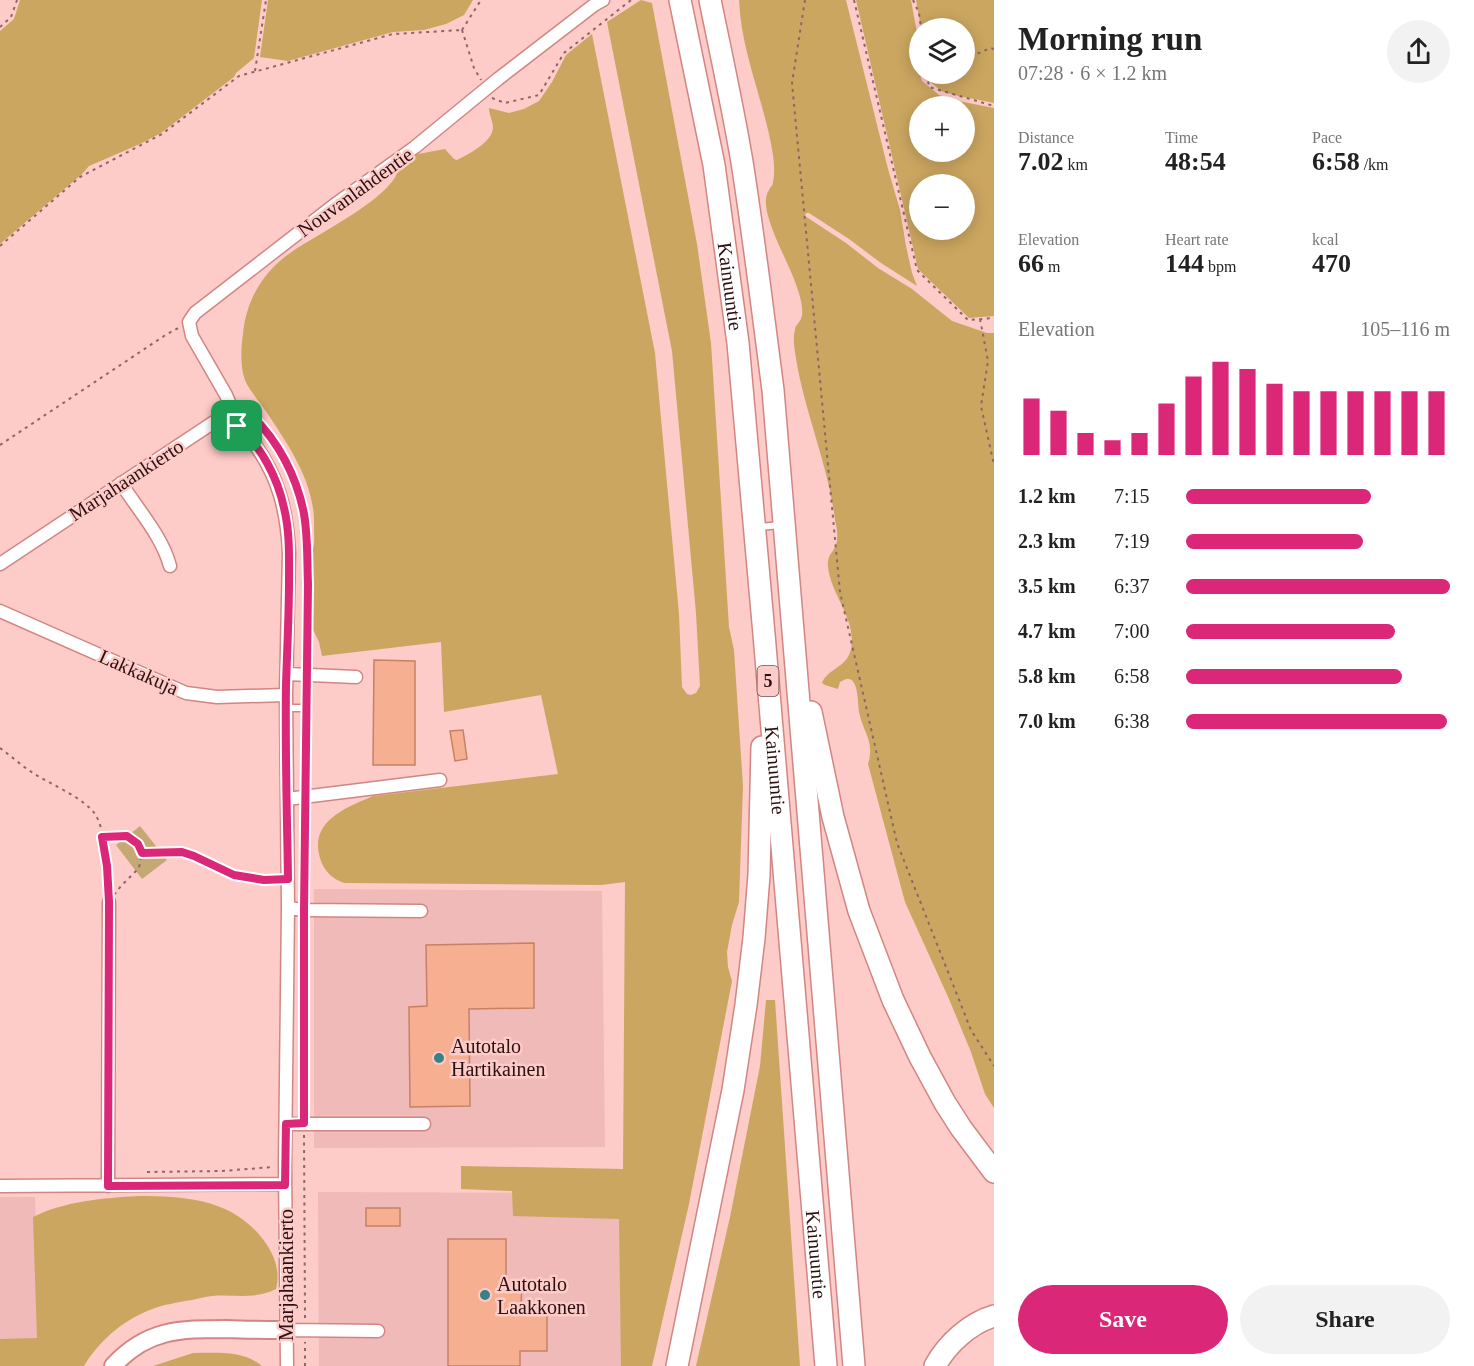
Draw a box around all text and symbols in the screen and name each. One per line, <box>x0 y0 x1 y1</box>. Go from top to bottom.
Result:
map controls <box>909 18 975 240</box>
button: layers <box>909 18 975 84</box>
button: share <box>1387 20 1450 83</box>
text: Morning run <box>1018 21 1202 57</box>
text: 07:28 · 6 × 1.2 km <box>1018 62 1167 84</box>
button: + <box>909 96 975 162</box>
text: Distance <box>1018 129 1074 146</box>
text: Time <box>1165 129 1198 146</box>
text: Pace <box>1312 129 1342 146</box>
street label: Nouvanlahdentie <box>293 143 417 241</box>
text: 7.02 <box>1018 147 1064 176</box>
text: 48:54 <box>1165 147 1226 176</box>
text: 6:58 <box>1312 147 1360 176</box>
text: km <box>1064 156 1088 173</box>
text: /km <box>1360 156 1389 173</box>
button: − <box>909 174 975 240</box>
text: Elevation <box>1018 231 1079 248</box>
text: Heart rate <box>1165 231 1229 248</box>
text: kcal <box>1312 231 1339 248</box>
street label: Kainuuntie <box>714 241 747 332</box>
text: 66 <box>1018 249 1044 278</box>
text: 144 <box>1165 249 1204 278</box>
text: 470 <box>1312 249 1351 278</box>
text: m <box>1044 258 1060 275</box>
text: bpm <box>1204 258 1236 275</box>
text: Elevation <box>1018 318 1095 340</box>
text: 105–116 m <box>1360 318 1450 340</box>
pin <box>211 400 262 451</box>
icon: arrive <box>220 409 253 442</box>
street label: Marjahaankierto <box>65 435 188 526</box>
text: 1.2 km <box>1018 485 1076 507</box>
text: 7:15 <box>1114 485 1150 507</box>
text: 2.3 km <box>1018 530 1076 552</box>
text: 7:19 <box>1114 530 1150 552</box>
text: 3.5 km <box>1018 575 1076 597</box>
text: 6:37 <box>1114 575 1150 597</box>
text: 4.7 km <box>1018 620 1076 642</box>
text: 7:00 <box>1114 620 1150 642</box>
street label: Lakkakuja <box>96 645 182 700</box>
text: 5.8 km <box>1018 665 1076 687</box>
text: 6:58 <box>1114 665 1150 687</box>
road number: 5 <box>758 666 778 696</box>
text: 7.0 km <box>1018 710 1076 732</box>
text: 6:38 <box>1114 710 1150 732</box>
street label: Kainuuntie <box>761 725 790 816</box>
place label: Autotalo Hartikainen <box>451 1035 545 1080</box>
marker: Autotalo Hartikainen <box>432 1051 446 1065</box>
street label: Marjahaankierto <box>275 1209 298 1341</box>
street label: Kainuuntie <box>802 1209 831 1300</box>
place label: Autotalo Laakkonen <box>497 1273 586 1318</box>
button: Save <box>1018 1285 1228 1354</box>
button: Share <box>1240 1285 1450 1354</box>
marker: Autotalo Laakkonen <box>478 1288 492 1302</box>

